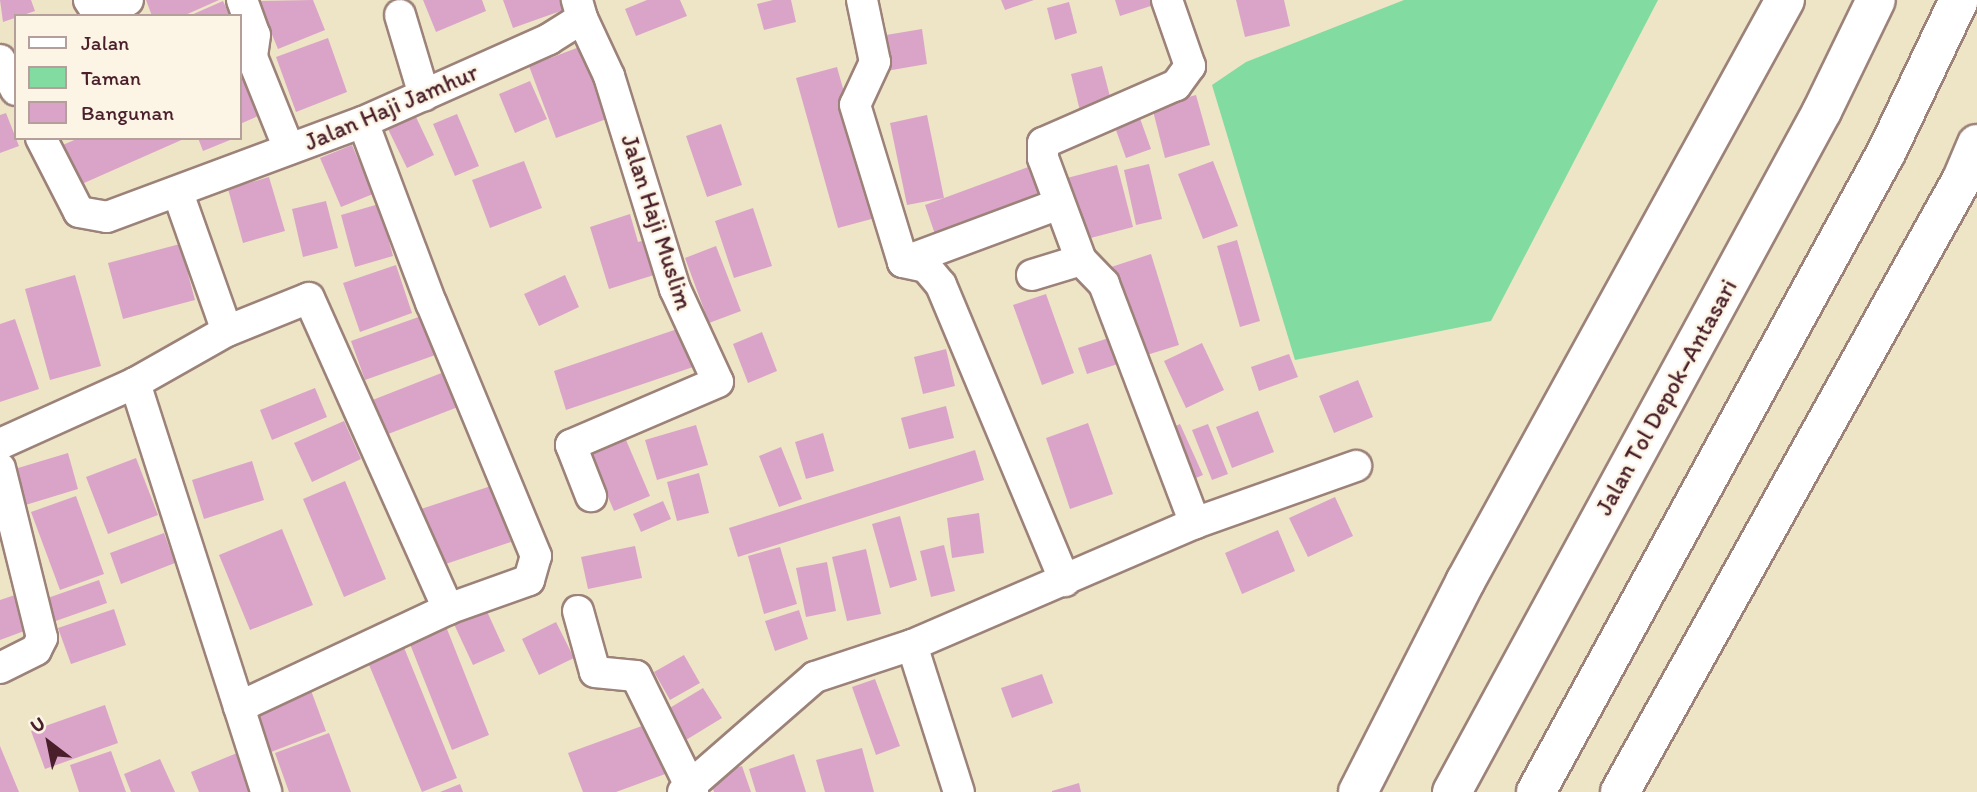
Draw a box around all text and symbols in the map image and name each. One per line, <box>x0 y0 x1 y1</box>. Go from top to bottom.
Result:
legend <box>14 14 242 140</box>
text: Jalan <box>81 30 129 55</box>
street label: Jalan Haji Jamhur <box>300 57 482 157</box>
text: Taman <box>81 65 141 90</box>
text: Bangunan <box>81 100 174 125</box>
street label: Jalan Haji Muslim <box>615 131 699 313</box>
street label: Jalan Tol Depok–Antasari <box>1590 275 1742 519</box>
north arrow <box>14 708 84 778</box>
text: U <box>26 712 49 738</box>

